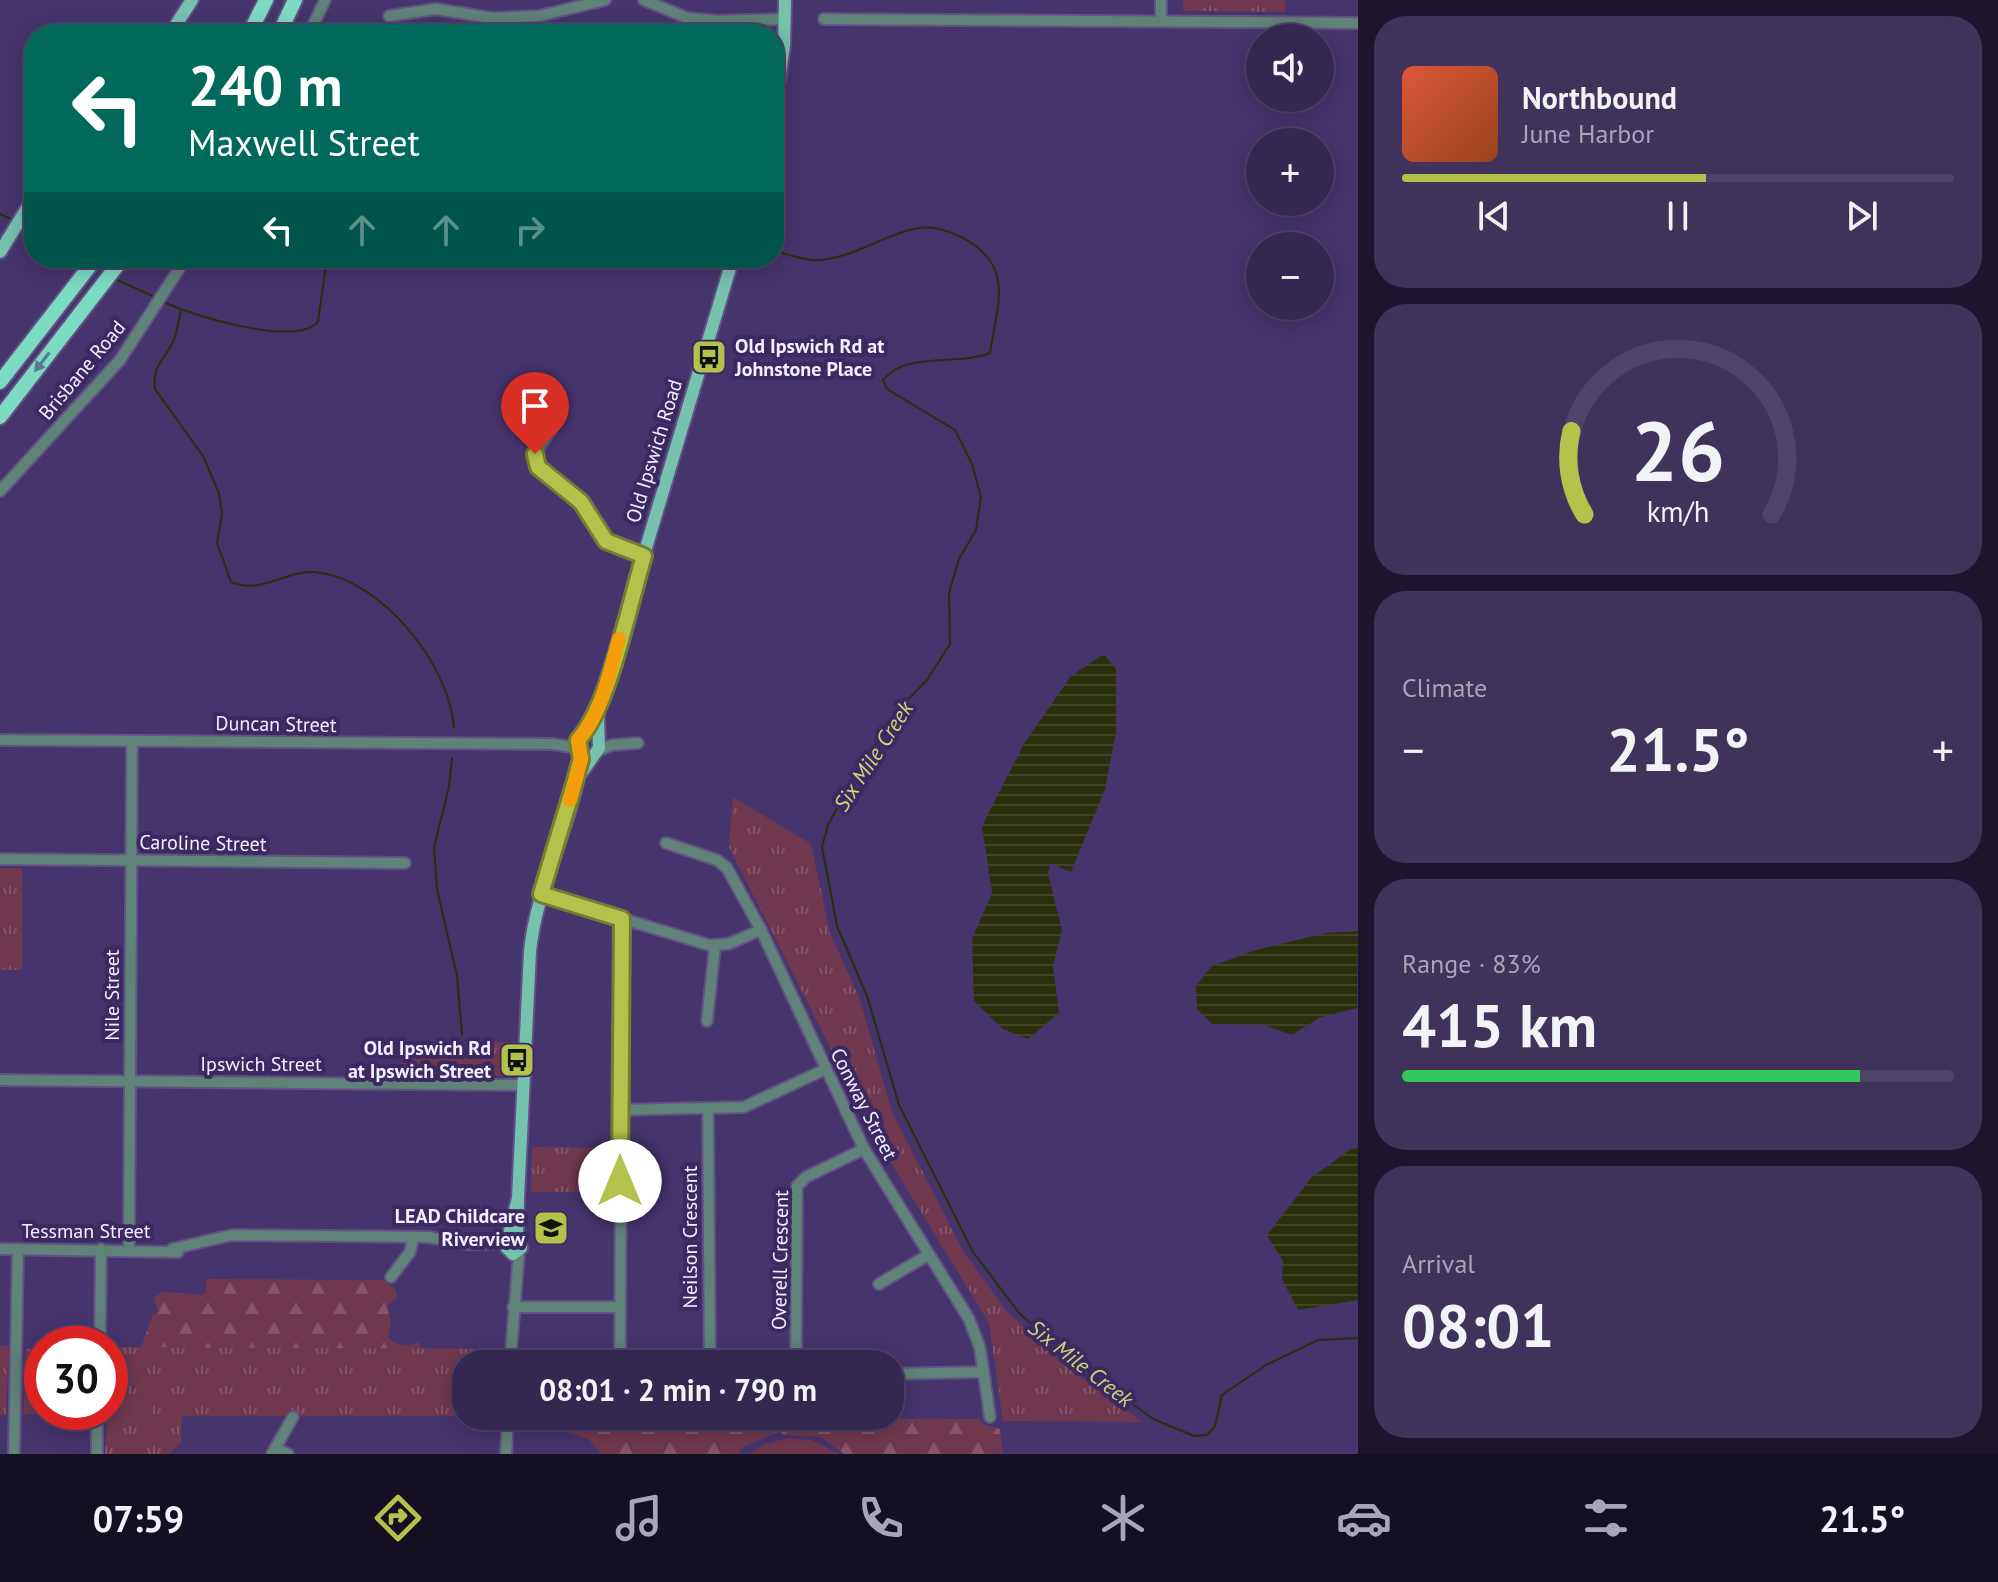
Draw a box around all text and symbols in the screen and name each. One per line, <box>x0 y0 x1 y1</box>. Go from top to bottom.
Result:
map controls <box>1246 24 1334 320</box>
button: sound <box>1246 24 1334 112</box>
text: 240 m <box>188 49 343 121</box>
icon: left <box>56 56 160 160</box>
text: Northbound <box>1522 78 1677 117</box>
text: June Harbor <box>1522 117 1654 150</box>
text: Maxwell Street <box>188 119 420 166</box>
button: + <box>1246 128 1334 216</box>
icon: previous <box>1472 194 1516 238</box>
icon: pause <box>1656 194 1700 238</box>
icon: next <box>1840 194 1884 238</box>
icon: left <box>256 208 300 252</box>
icon: ahead <box>340 208 384 252</box>
icon: ahead <box>424 208 468 252</box>
icon: right <box>508 208 552 252</box>
button: − <box>1246 232 1334 320</box>
street label: Brisbane Road <box>33 315 131 425</box>
place label: Old Ipswich Rd at Johnstone Place <box>734 333 884 382</box>
bus stop icon: Old Ipswich Rd at Johnstone Place <box>690 338 728 376</box>
one-way arrow <box>35 352 51 372</box>
pin <box>501 372 569 454</box>
street label: Old Ipswich Road <box>620 376 688 526</box>
icon: arrive <box>513 384 557 428</box>
text: 26 <box>1631 396 1725 504</box>
text: km/h <box>1647 494 1709 531</box>
text: Climate <box>1402 671 1487 704</box>
water label: Six Mile Creek <box>827 695 920 816</box>
street label: Duncan Street <box>215 710 337 738</box>
text: 21.5° <box>1606 710 1750 788</box>
text: − <box>1402 721 1424 778</box>
text: + <box>1932 721 1954 778</box>
street label: Caroline Street <box>139 829 267 857</box>
text: Range · 83% <box>1402 947 1541 980</box>
street label: Nile Street <box>99 949 125 1041</box>
text: 415 km <box>1402 986 1597 1064</box>
place label: Old Ipswich Rd at Ipswich Street <box>348 1035 491 1084</box>
bus stop icon: Old Ipswich Rd at Ipswich Street <box>498 1041 536 1079</box>
street label: Conway Street <box>825 1044 903 1164</box>
street label: Ipswich Street <box>200 1051 322 1077</box>
position arrow <box>578 1139 662 1223</box>
street label: Neilson Crescent <box>677 1165 703 1309</box>
street label: Overell Crescent <box>766 1190 794 1330</box>
place label: LEAD Childcare Riverview <box>395 1203 526 1252</box>
school or university icon: LEAD Childcare Riverview <box>532 1209 570 1247</box>
street label: Tessman Street <box>21 1218 151 1244</box>
text: Arrival <box>1402 1247 1475 1280</box>
text: 08:01 <box>1402 1286 1554 1364</box>
water label: Six Mile Creek <box>1023 1313 1140 1413</box>
speed limit sign: 30 <box>24 1326 128 1430</box>
text: 08:01 · 2 min · 790 m <box>539 1370 817 1409</box>
icon: directions <box>370 1490 426 1546</box>
icon: music <box>611 1490 667 1546</box>
icon: phone <box>853 1490 909 1546</box>
icon: climate <box>1095 1490 1151 1546</box>
icon: car <box>1336 1490 1392 1546</box>
icon: filters <box>1578 1490 1634 1546</box>
text: 07:59 <box>93 1495 184 1542</box>
text: 21.5° <box>1819 1495 1905 1542</box>

